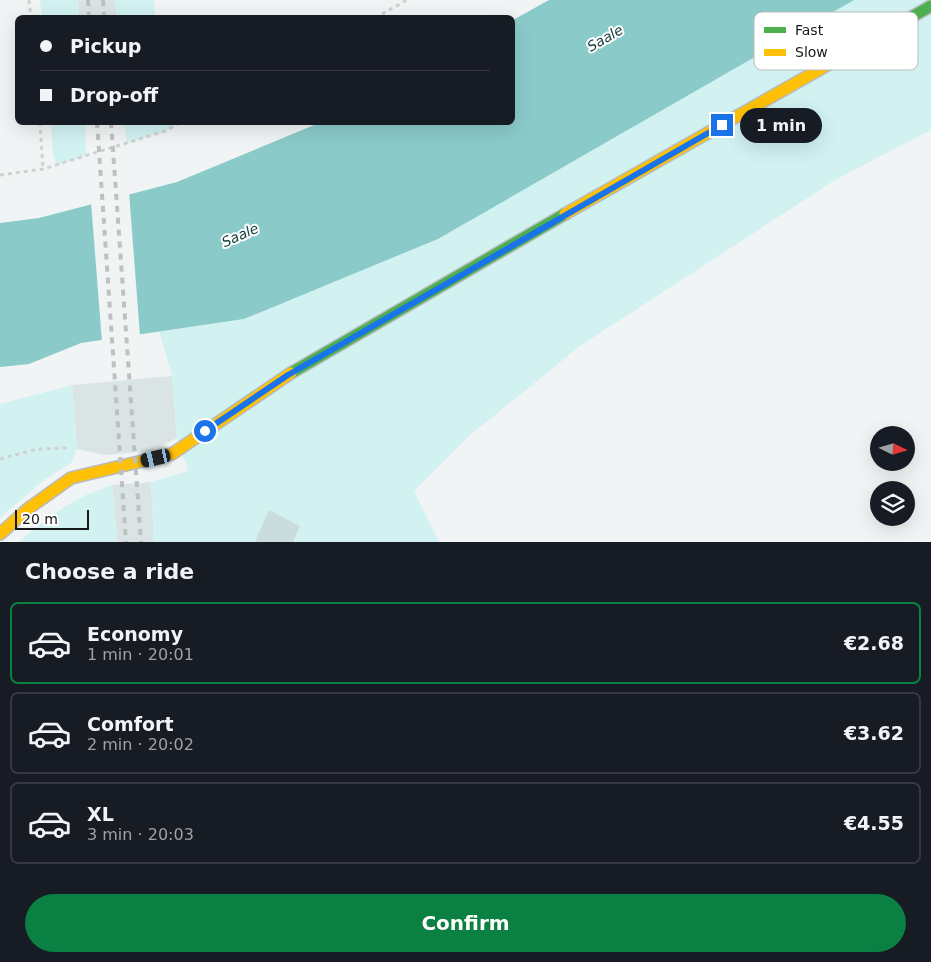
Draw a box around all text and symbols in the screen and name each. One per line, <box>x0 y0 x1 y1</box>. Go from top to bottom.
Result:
legend <box>754 12 918 70</box>
water label: Saale <box>584 21 626 55</box>
text: Fast <box>795 22 824 38</box>
text: Pickup <box>70 35 141 57</box>
text: Slow <box>795 44 828 60</box>
text: Drop-off <box>70 84 158 106</box>
callout: 1 min <box>740 108 822 142</box>
route end <box>711 114 733 136</box>
text: 1 min <box>756 116 806 135</box>
water label: Saale <box>219 220 261 250</box>
route start <box>194 420 216 442</box>
north arrow <box>870 426 915 471</box>
map controls <box>870 426 915 526</box>
car <box>139 447 172 469</box>
button: layers <box>870 481 915 526</box>
scale bar <box>15 507 89 530</box>
text: 20 m <box>22 511 58 527</box>
text: Choose a ride <box>25 559 194 584</box>
icon: car <box>27 621 72 666</box>
text: Economy <box>87 623 183 645</box>
text: €2.68 <box>844 632 904 654</box>
text: 1 min · 20:01 <box>87 645 194 664</box>
icon: car <box>27 711 72 756</box>
text: Comfort <box>87 713 174 735</box>
text: €3.62 <box>844 722 904 744</box>
text: 2 min · 20:02 <box>87 735 194 754</box>
icon: car <box>27 801 72 846</box>
text: XL <box>87 803 114 825</box>
text: €4.55 <box>844 812 904 834</box>
text: 3 min · 20:03 <box>87 825 194 844</box>
button: Confirm <box>25 894 906 952</box>

